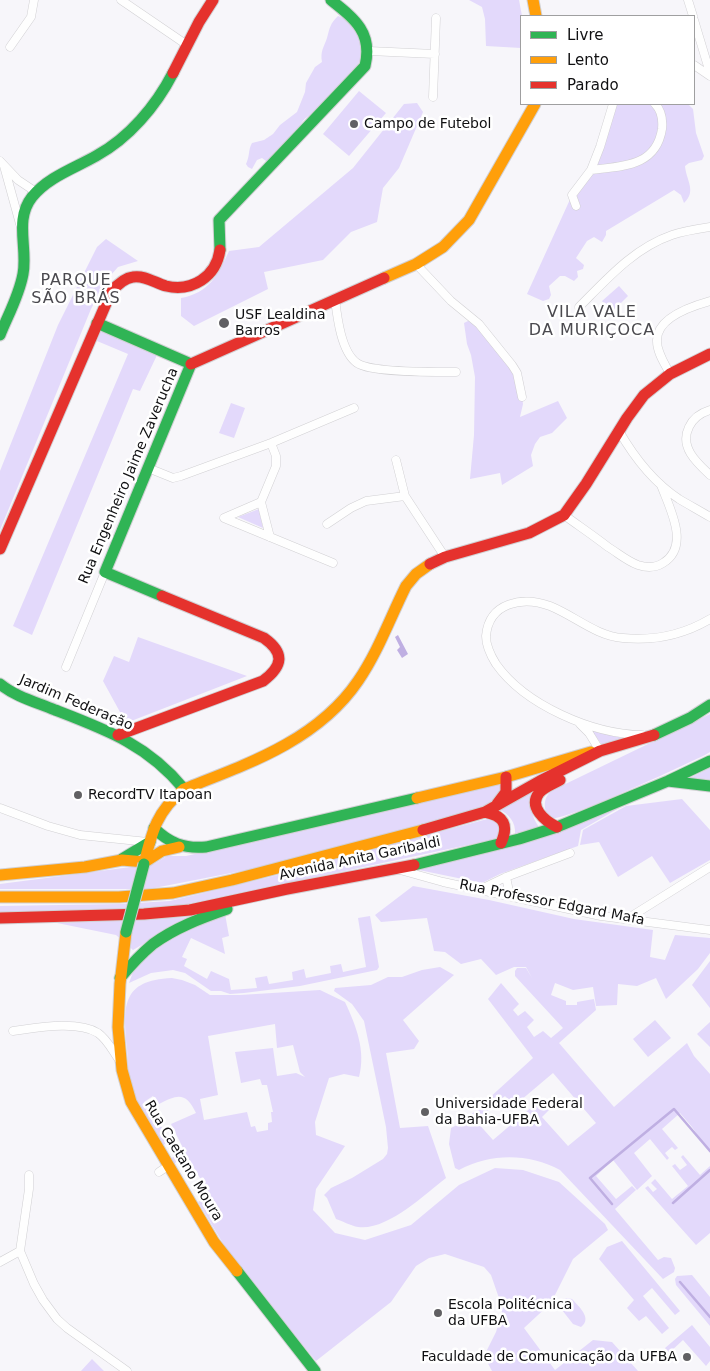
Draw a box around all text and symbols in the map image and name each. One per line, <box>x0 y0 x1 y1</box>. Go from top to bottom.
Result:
legend <box>520 15 695 105</box>
text: Livre <box>567 26 603 44</box>
text: Lento <box>567 51 609 69</box>
text: Parado <box>567 76 619 94</box>
place label: Campo de Futebol <box>364 116 491 132</box>
marker: Campo de Futebol <box>348 118 360 130</box>
district label: PARQUE SÃO BRÁS <box>30 271 122 309</box>
district label: VILA VALE DA MURIÇOCA <box>527 303 657 341</box>
place label: USF Lealdina Barros <box>235 307 326 340</box>
marker: USF Lealdina Barros <box>217 316 231 330</box>
street label: Rua Engenheiro Jaime Zaverucha <box>76 365 182 587</box>
street label: Jardim Federação <box>17 671 135 735</box>
place label: RecordTV Itapoan <box>88 787 212 803</box>
marker: RecordTV Itapoan <box>72 789 84 801</box>
street label: Avenida Anita Garibaldi <box>278 834 442 884</box>
street label: Rua Professor Edgard Mafa <box>458 877 646 929</box>
place label: Universidade Federal da Bahia-UFBA <box>435 1096 583 1128</box>
street label: Rua Caetano Moura <box>140 1098 226 1224</box>
marker: Universidade Federal da Bahia-UFBA <box>419 1106 431 1118</box>
place label: Escola Politécnica da UFBA <box>448 1297 572 1330</box>
marker: Escola Politécnica da UFBA <box>432 1307 444 1319</box>
place label: Faculdade de Comunicação da UFBA <box>421 1349 677 1365</box>
marker: Faculdade de Comunicação da UFBA <box>681 1351 693 1363</box>

